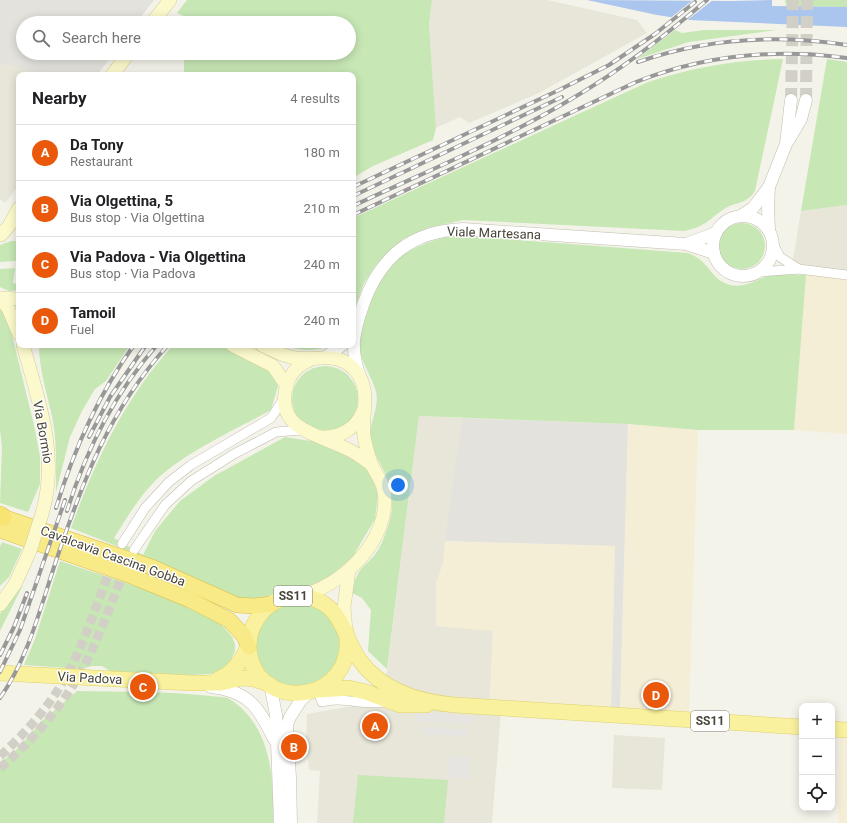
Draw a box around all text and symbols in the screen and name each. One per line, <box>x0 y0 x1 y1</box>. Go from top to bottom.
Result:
search box <box>16 16 356 60</box>
icon: search <box>30 27 52 49</box>
text: Search here <box>62 29 141 47</box>
text: Nearby <box>32 88 87 108</box>
text: 4 results <box>290 91 340 106</box>
text: Da Tony <box>70 136 124 154</box>
text: A <box>41 145 49 160</box>
text: 180 m <box>303 145 340 160</box>
text: Restaurant <box>70 154 133 169</box>
text: Via Olgettina, 5 <box>70 192 173 210</box>
text: B <box>41 201 49 216</box>
text: 210 m <box>303 201 340 216</box>
text: Bus stop · Via Olgettina <box>70 210 205 225</box>
street label: Viale Martesana <box>447 224 541 242</box>
text: Via Padova - Via Olgettina <box>70 248 246 266</box>
text: C <box>41 257 49 272</box>
text: 240 m <box>303 257 340 272</box>
text: Bus stop · Via Padova <box>70 266 195 281</box>
text: Tamoil <box>70 304 116 322</box>
text: D <box>41 313 49 328</box>
text: 240 m <box>303 313 340 328</box>
text: Fuel <box>70 322 94 337</box>
street label: Via Bormio <box>30 399 56 465</box>
your location <box>388 475 408 495</box>
street label: Cavalcavia Cascina Gobba <box>39 523 187 589</box>
road number: SS11 <box>274 586 312 606</box>
street label: Via Padova <box>57 669 123 687</box>
pin: C <box>130 672 156 702</box>
pin: D <box>643 680 669 710</box>
map controls <box>799 703 835 811</box>
button: + <box>799 703 835 739</box>
pin: A <box>362 711 388 741</box>
road number: SS11 <box>691 711 729 731</box>
pin: B <box>281 732 307 762</box>
button: − <box>799 739 835 775</box>
button: locate <box>799 775 835 811</box>

